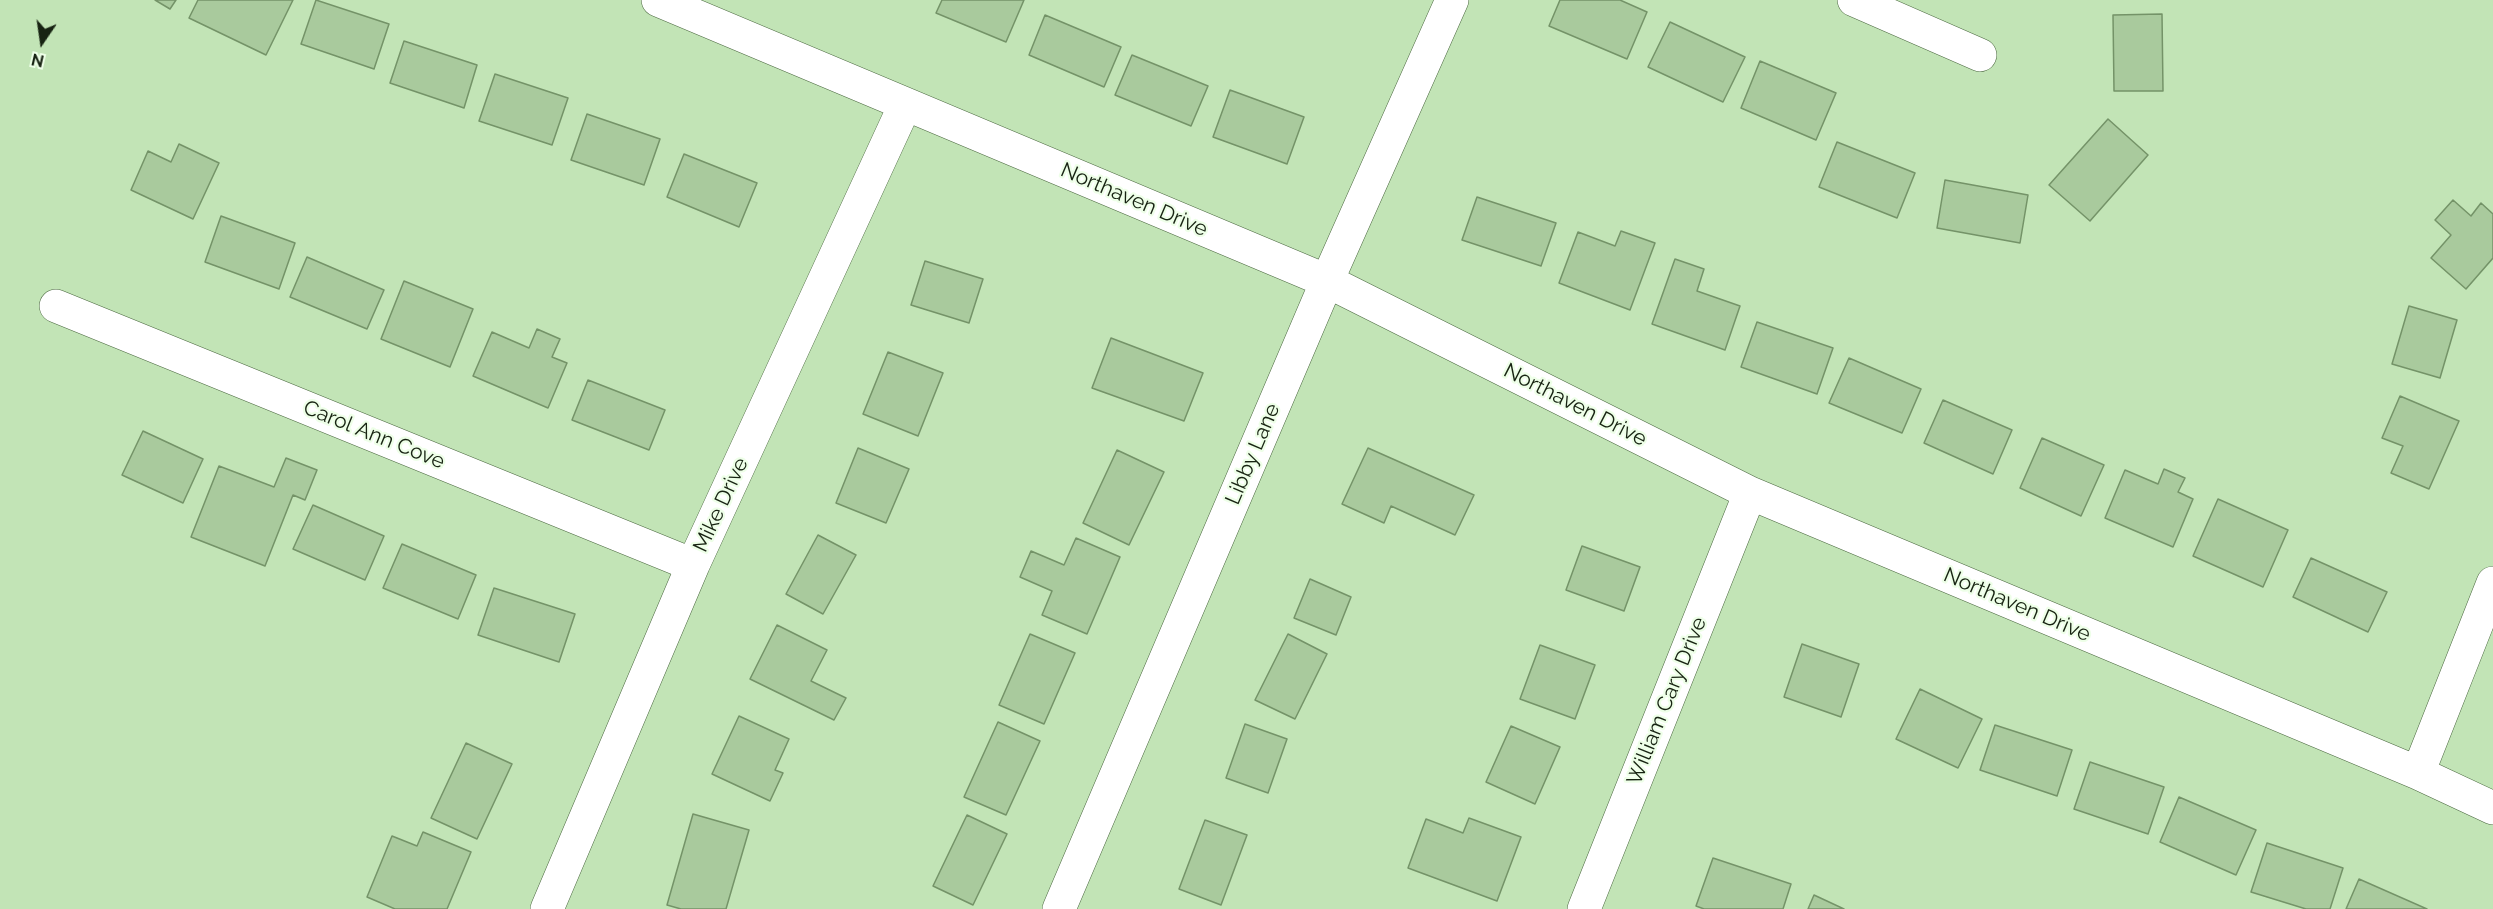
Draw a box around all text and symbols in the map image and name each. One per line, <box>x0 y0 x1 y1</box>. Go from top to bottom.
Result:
north arrow <box>12 12 72 72</box>
text: N <box>30 49 46 71</box>
street label: Northaven Drive <box>1057 158 1211 242</box>
street label: Northaven Drive <box>1499 358 1651 452</box>
street label: Carol Ann Cove <box>300 395 448 475</box>
street label: Libby Lane <box>1220 400 1286 508</box>
street label: Mike Drive <box>688 454 754 556</box>
street label: Northaven Drive <box>1940 563 2094 647</box>
street label: William Cary Drive <box>1622 613 1712 789</box>

